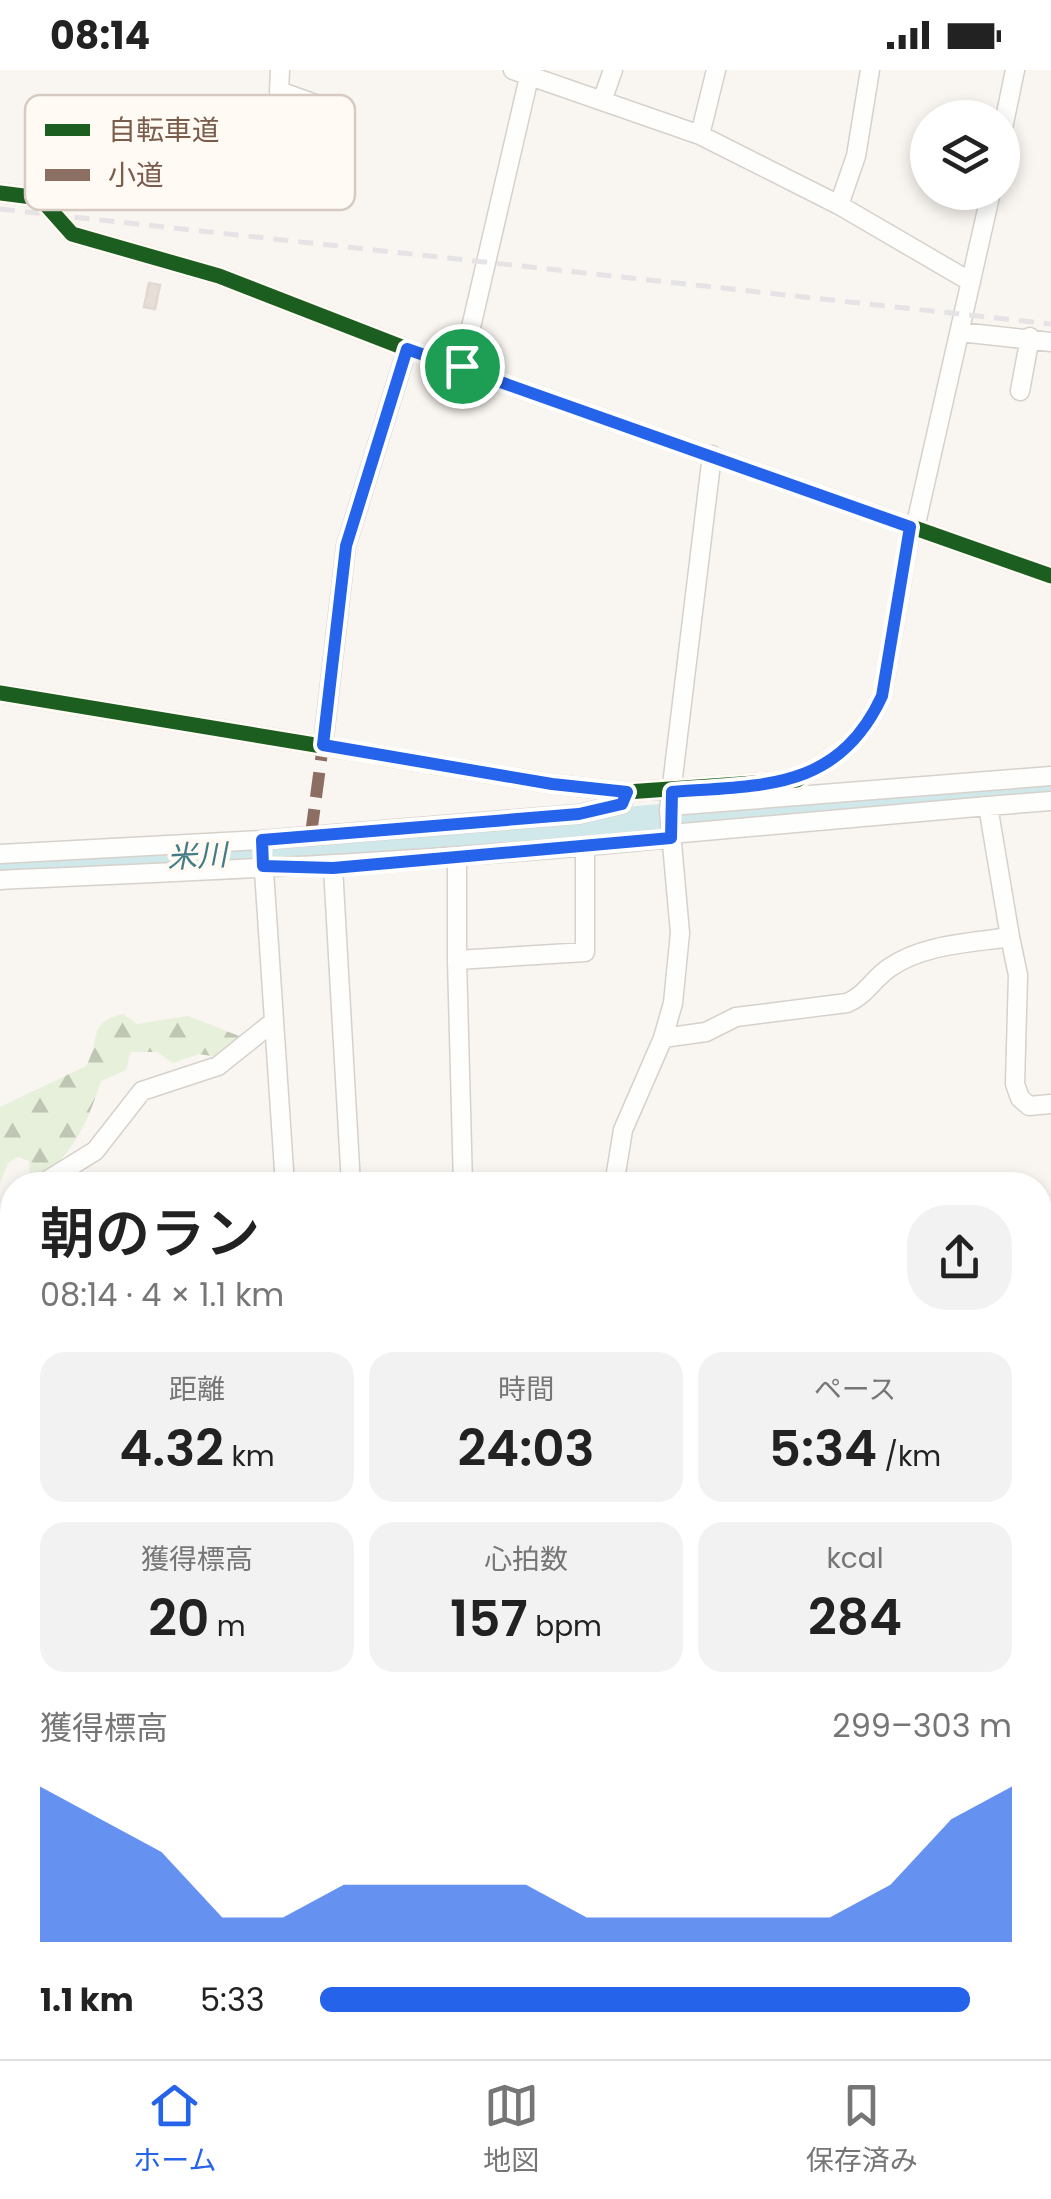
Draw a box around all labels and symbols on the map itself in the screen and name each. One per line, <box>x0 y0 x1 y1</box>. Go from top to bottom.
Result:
legend <box>25 95 355 210</box>
text: 自転車道 <box>108 111 220 150</box>
text: 小道 <box>108 156 164 195</box>
pin <box>420 324 505 409</box>
water label: 米川 <box>166 833 231 879</box>

